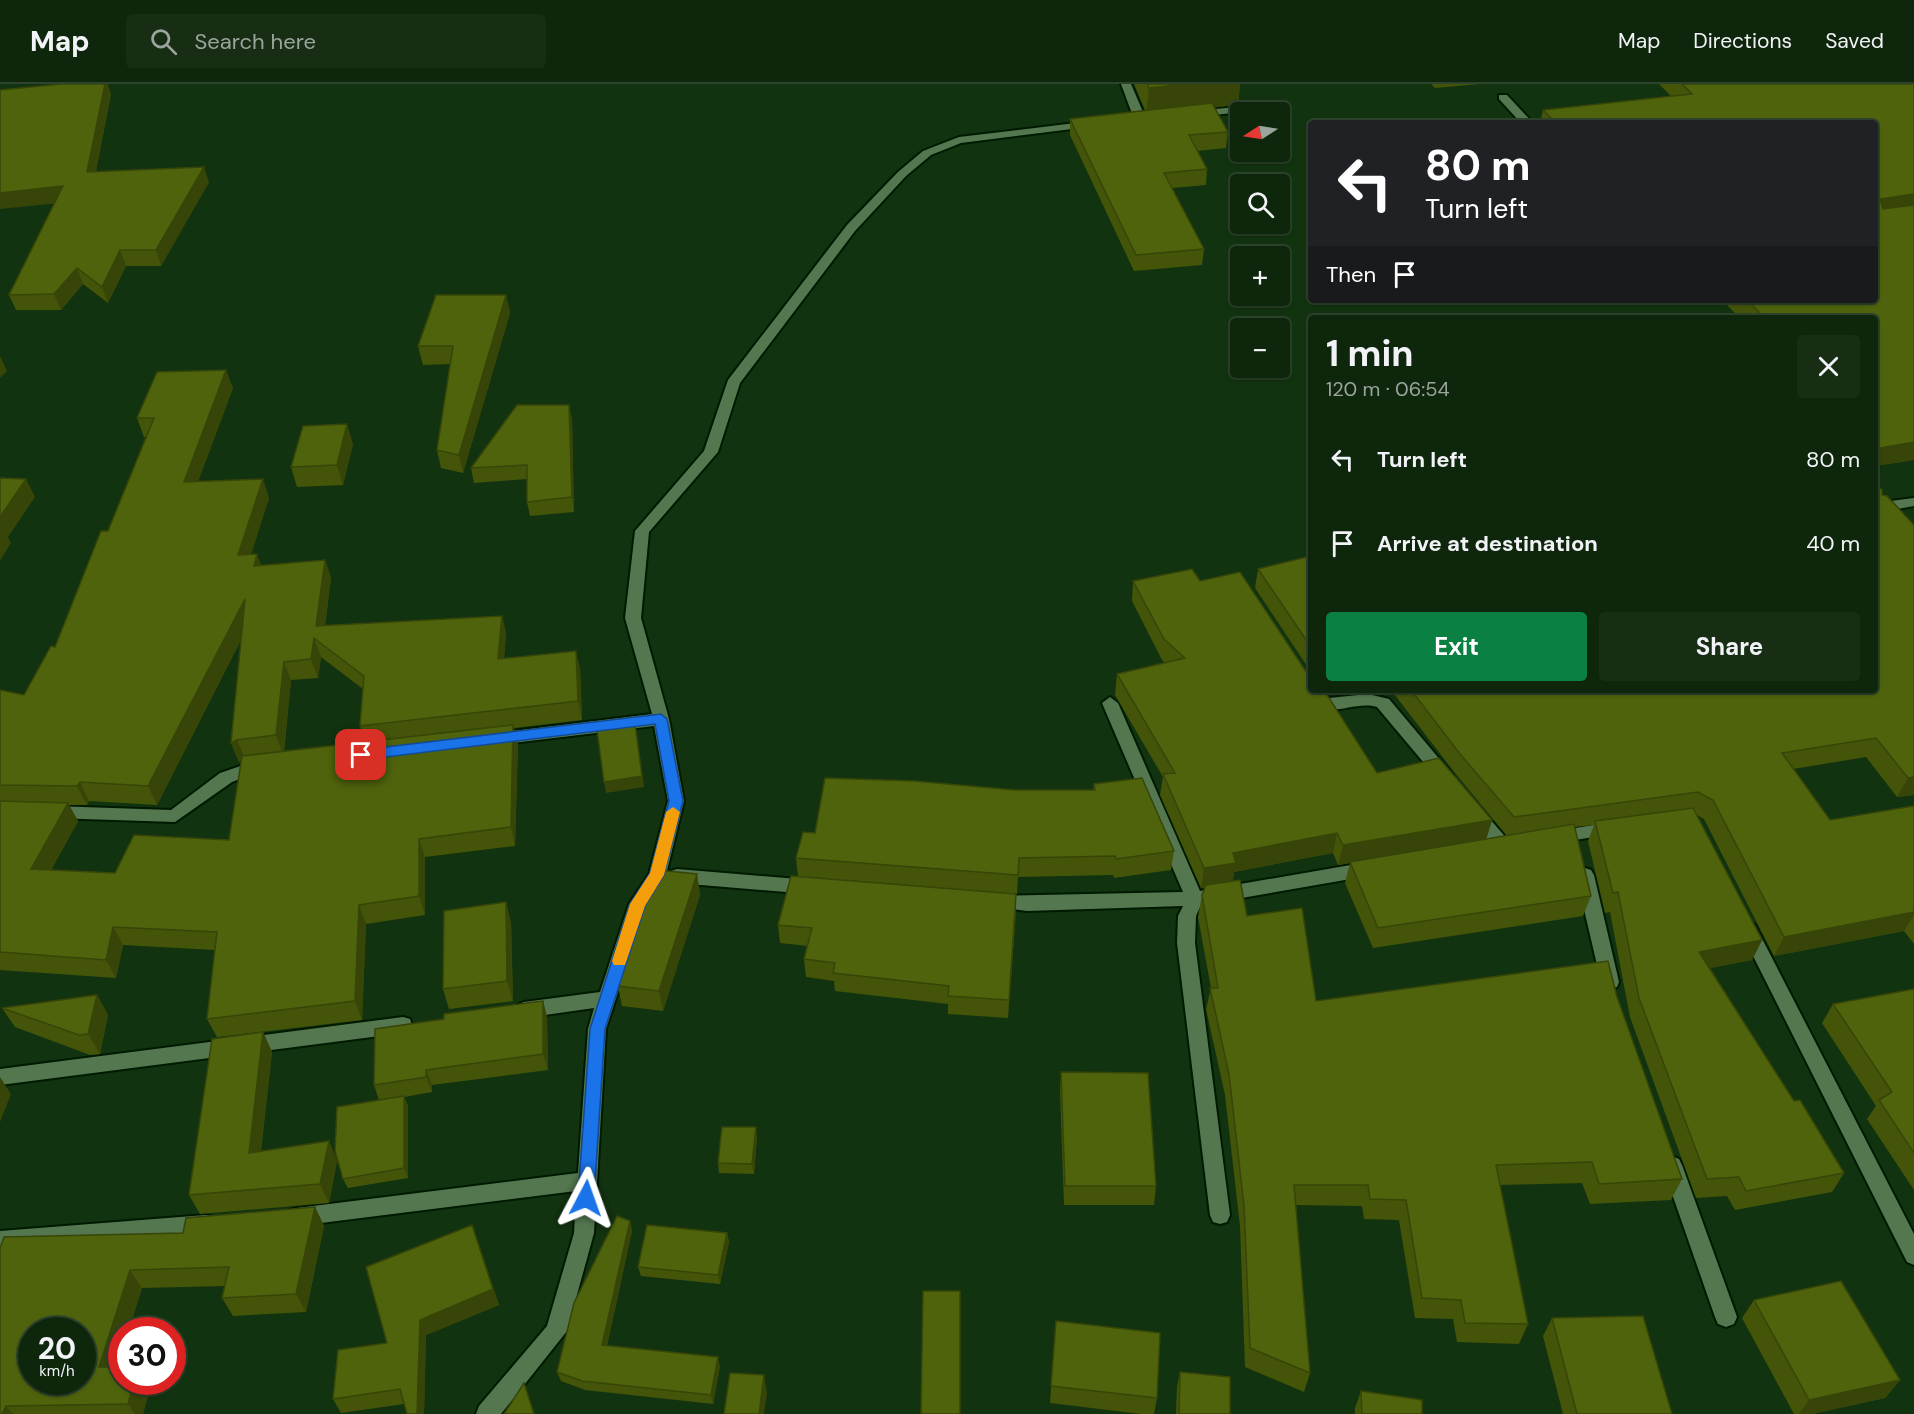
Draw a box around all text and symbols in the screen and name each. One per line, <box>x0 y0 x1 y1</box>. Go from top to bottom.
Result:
search box <box>126 14 546 68</box>
text: Map <box>30 23 90 60</box>
icon: search <box>147 25 180 58</box>
text: Search here <box>195 27 316 56</box>
text: Map <box>1618 27 1660 55</box>
text: Directions <box>1693 27 1792 55</box>
text: Saved <box>1825 27 1884 55</box>
north arrow <box>1230 102 1290 162</box>
map controls <box>1230 102 1290 378</box>
text: 80 m <box>1425 138 1531 193</box>
icon: left <box>1326 144 1404 222</box>
button: search <box>1230 174 1290 234</box>
text: Turn left <box>1425 191 1528 226</box>
button: + <box>1230 246 1290 306</box>
icon: arrive <box>1388 258 1421 291</box>
text: Then <box>1326 260 1376 289</box>
button: − <box>1230 318 1290 378</box>
text: 1 min <box>1326 330 1414 377</box>
button: close <box>1797 335 1860 398</box>
text: 120 m · 06:54 <box>1326 376 1450 402</box>
icon: left <box>1326 443 1359 476</box>
text: Turn left <box>1377 445 1467 474</box>
text: 80 m <box>1806 445 1860 474</box>
icon: arrive <box>1326 527 1359 560</box>
text: Arrive at destination <box>1377 529 1598 558</box>
text: 40 m <box>1806 529 1860 558</box>
button: Exit <box>1326 612 1587 681</box>
button: Share <box>1599 612 1860 681</box>
pin <box>335 729 386 780</box>
icon: arrive <box>344 738 377 771</box>
position arrow <box>554 1166 618 1230</box>
speed limit sign: 30 <box>108 1317 186 1395</box>
text: 20 <box>38 1329 76 1368</box>
text: km/h <box>39 1361 75 1381</box>

